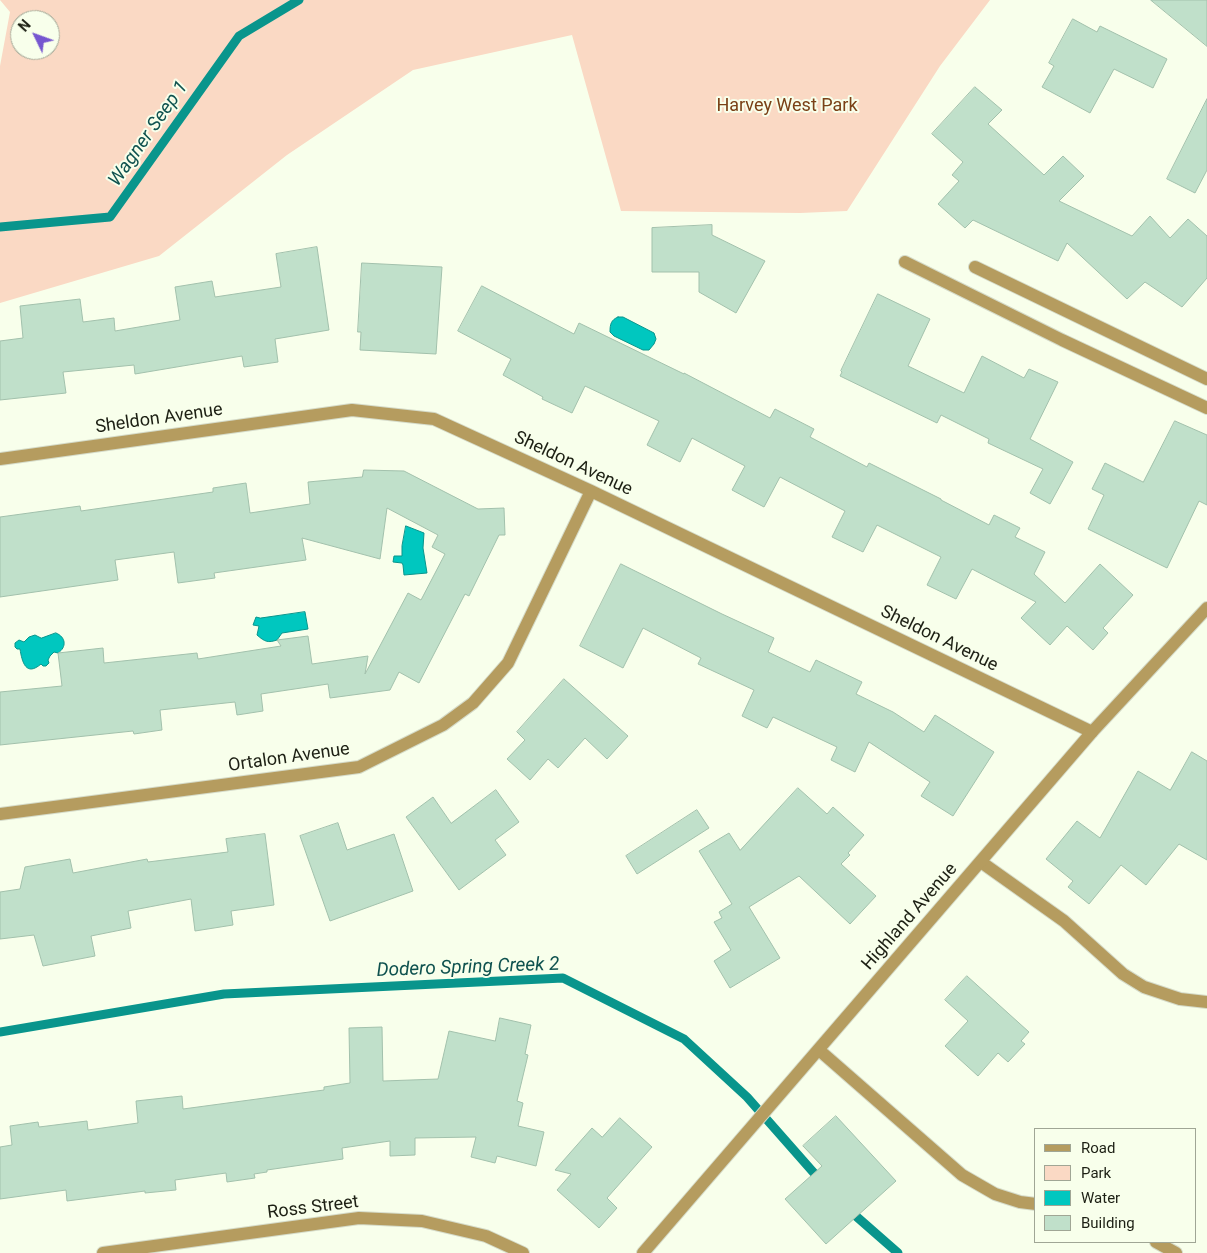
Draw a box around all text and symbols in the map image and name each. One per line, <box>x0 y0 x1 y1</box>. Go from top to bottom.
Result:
north arrow <box>10 10 60 60</box>
text: N <box>15 17 34 35</box>
water label: Wagner Seep 1 <box>104 77 194 191</box>
park label: Harvey West Park <box>716 95 858 117</box>
street label: Sheldon Avenue <box>94 399 224 439</box>
street label: Sheldon Avenue <box>510 427 636 501</box>
street label: Sheldon Avenue <box>877 601 1001 677</box>
street label: Ortalon Avenue <box>227 739 351 777</box>
street label: Highland Avenue <box>858 859 962 975</box>
water label: Dodero Spring Creek 2 <box>376 953 560 983</box>
legend <box>1034 1128 1197 1243</box>
text: Road <box>1081 1139 1115 1157</box>
text: Park <box>1081 1164 1111 1182</box>
text: Water <box>1081 1189 1120 1207</box>
street label: Ross Street <box>266 1192 360 1224</box>
text: Building <box>1081 1214 1135 1232</box>

